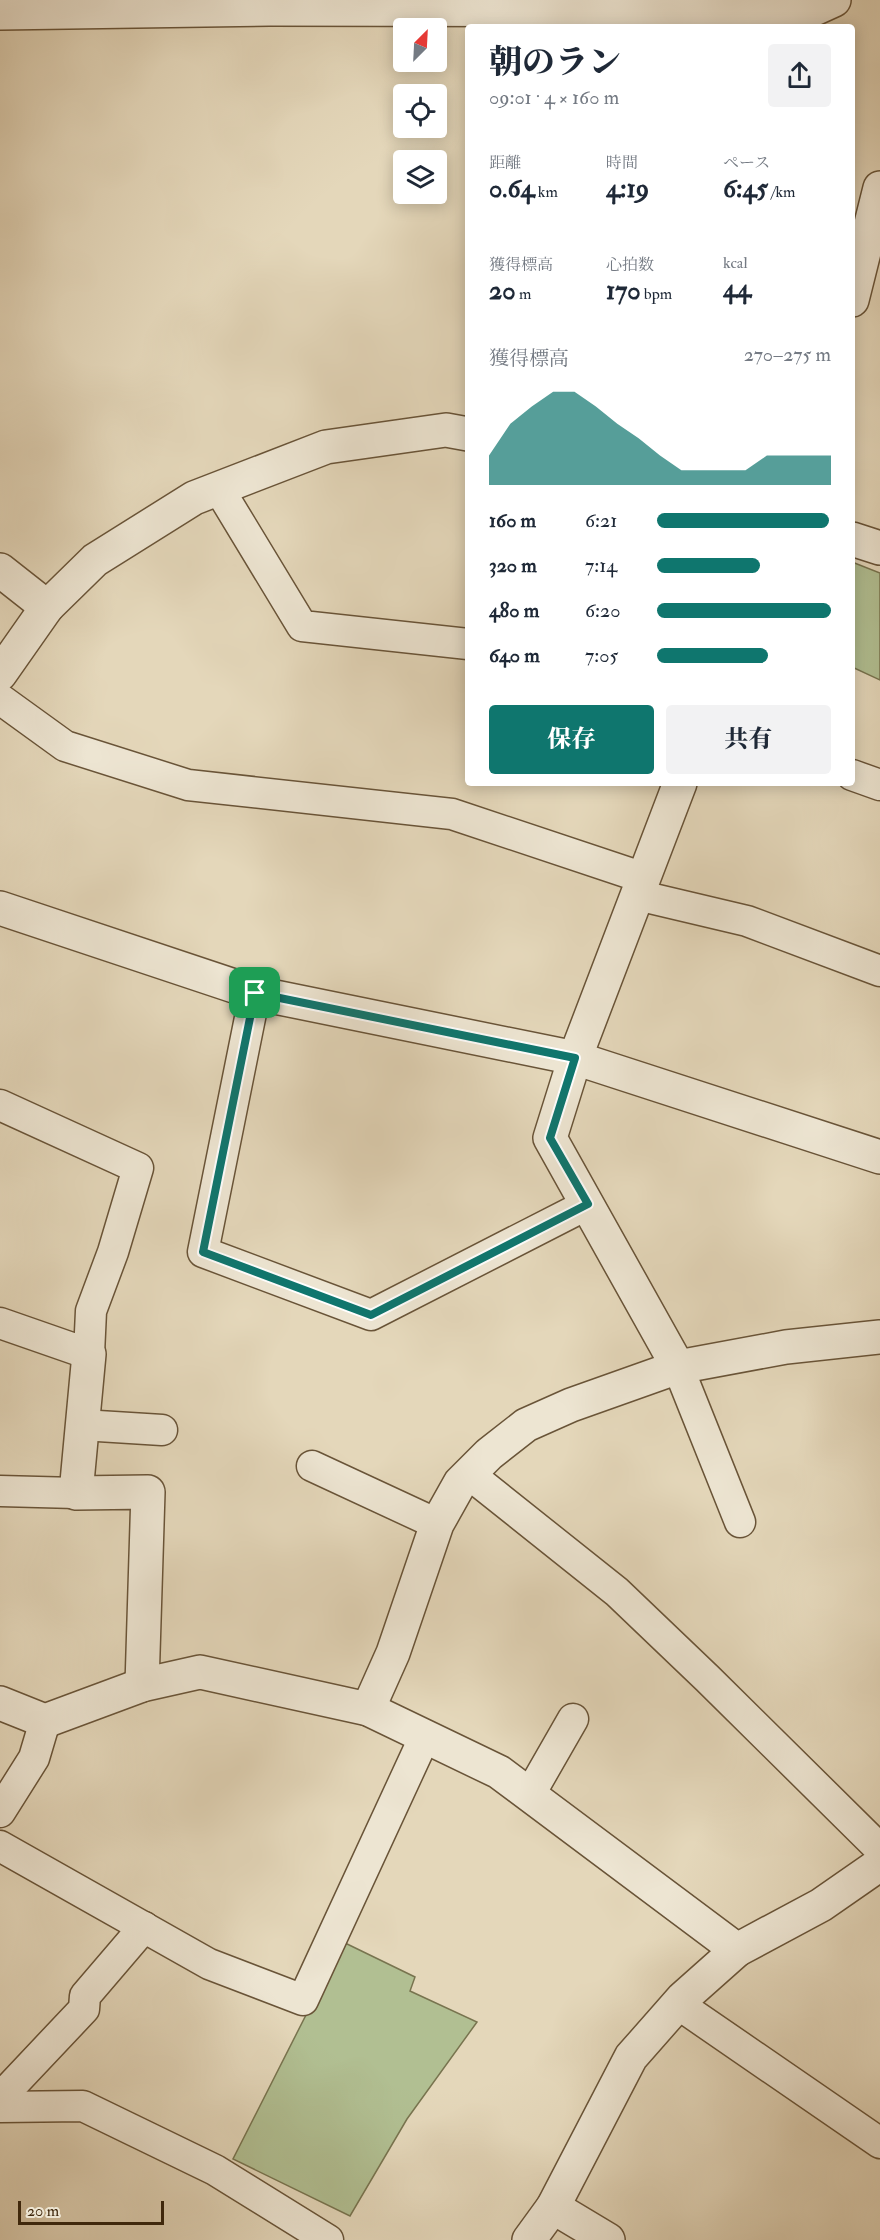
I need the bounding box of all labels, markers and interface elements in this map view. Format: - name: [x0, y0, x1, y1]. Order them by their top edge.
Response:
- north arrow: [393, 18, 447, 72]
- map controls: [393, 18, 447, 204]
- text: 朝のラン: [489, 42, 621, 83]
- button: share: [768, 44, 831, 107]
- button: locate: [393, 84, 447, 138]
- text: 09:01 · 4 × 160 m: [489, 85, 619, 110]
- button: layers: [393, 150, 447, 204]
- text: 距離: [489, 153, 521, 173]
- text: 時間: [606, 153, 638, 173]
- text: ペース: [723, 153, 770, 173]
- text: 0.64: [489, 173, 535, 205]
- text: 4:19: [606, 173, 649, 205]
- text: 6:45: [723, 173, 768, 205]
- text: km: [535, 182, 558, 202]
- text: /km: [768, 182, 796, 202]
- text: kcal: [723, 253, 748, 273]
- text: 獲得標高: [489, 255, 553, 275]
- text: 心拍数: [606, 255, 654, 275]
- text: 44: [723, 273, 751, 305]
- text: 20: [489, 275, 516, 307]
- text: 170: [606, 275, 640, 307]
- text: m: [516, 284, 531, 304]
- text: bpm: [640, 284, 672, 304]
- text: 270–275 m: [744, 342, 831, 367]
- text: 獲得標高: [489, 346, 569, 371]
- text: 160 m: [489, 508, 536, 533]
- text: 6:21: [585, 508, 617, 533]
- text: 320 m: [489, 553, 537, 578]
- text: 7:14: [585, 553, 617, 578]
- text: 480 m: [489, 598, 539, 623]
- text: 6:20: [585, 598, 620, 623]
- text: 640 m: [489, 643, 540, 668]
- text: 7:05: [585, 643, 618, 668]
- button: 保存: [489, 705, 654, 774]
- button: 共有: [666, 705, 831, 774]
- pin: [229, 967, 280, 1018]
- icon: arrive: [238, 976, 271, 1009]
- scale bar: [18, 2198, 164, 2226]
- text: 20 m: [27, 2201, 59, 2221]

